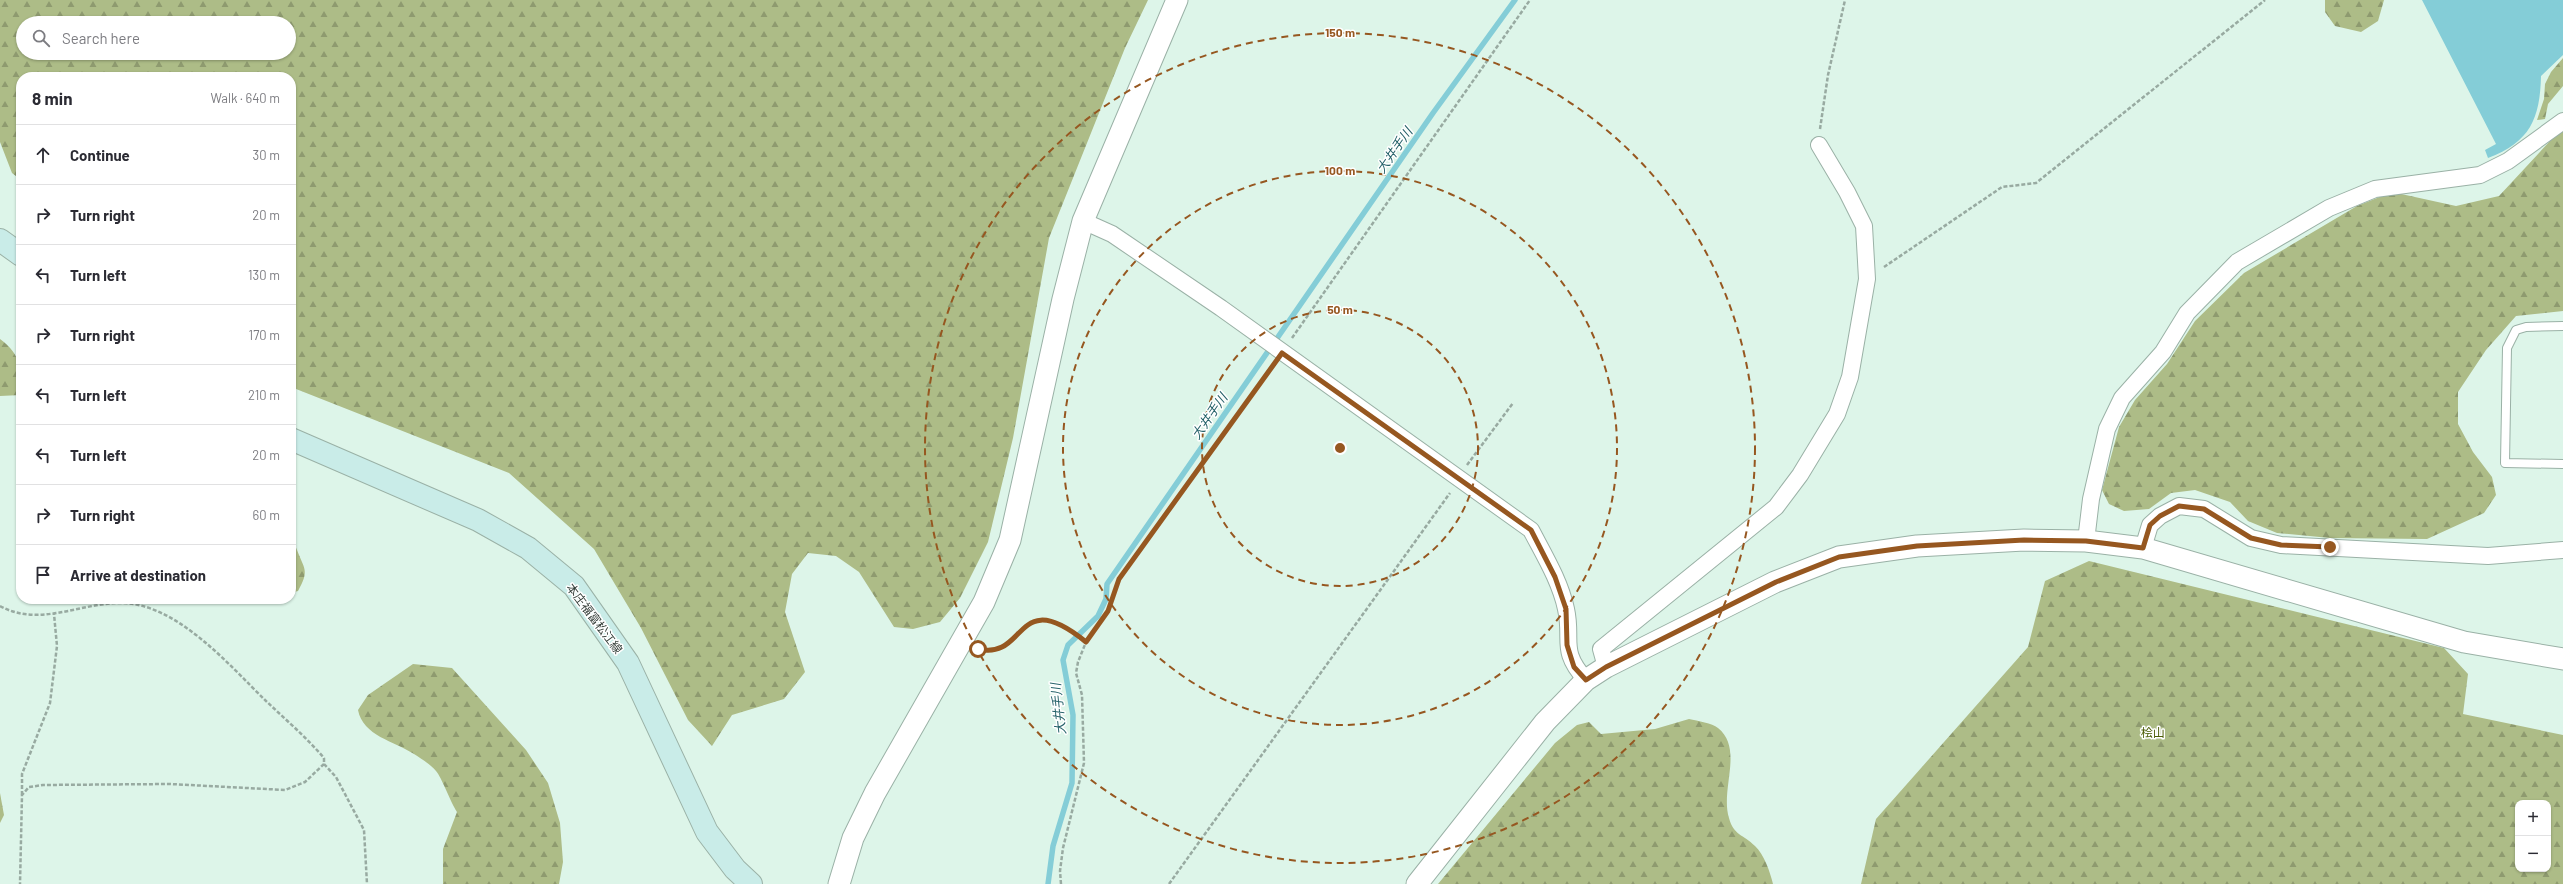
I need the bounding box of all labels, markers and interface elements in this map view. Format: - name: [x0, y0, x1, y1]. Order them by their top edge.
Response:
- search box: [16, 16, 296, 60]
- text: 150 m: [1325, 25, 1355, 39]
- icon: search: [30, 27, 52, 49]
- text: Search here: [62, 29, 140, 47]
- text: 8 min: [32, 88, 72, 108]
- text: Walk · 640 m: [211, 90, 280, 106]
- water label: 大井手川: [1373, 122, 1417, 176]
- icon: ahead: [32, 144, 54, 166]
- text: Continue: [70, 146, 130, 164]
- text: 30 m: [253, 147, 280, 163]
- text: 100 m: [1325, 163, 1355, 177]
- icon: right: [32, 204, 54, 226]
- text: Turn right: [70, 206, 135, 224]
- text: 20 m: [252, 207, 280, 223]
- icon: left: [32, 264, 54, 286]
- text: Turn left: [70, 266, 126, 284]
- text: 130 m: [248, 267, 280, 283]
- text: 50 m: [1327, 302, 1353, 316]
- icon: right: [32, 324, 54, 346]
- text: Turn right: [70, 326, 135, 344]
- text: 170 m: [249, 327, 280, 343]
- icon: left: [32, 384, 54, 406]
- text: Turn left: [70, 386, 126, 404]
- text: 210 m: [248, 387, 280, 403]
- water label: 大井手川: [1188, 388, 1232, 442]
- centre of rings: [1333, 441, 1347, 455]
- icon: left: [32, 444, 54, 466]
- text: Turn left: [70, 446, 126, 464]
- text: 20 m: [252, 447, 280, 463]
- icon: right: [32, 504, 54, 526]
- text: Turn right: [70, 506, 135, 524]
- text: 60 m: [253, 507, 280, 523]
- route end: [2321, 538, 2339, 556]
- icon: arrive: [32, 564, 54, 586]
- text: Arrive at destination: [70, 566, 206, 584]
- street label: 本庄福富松江線: [564, 580, 626, 656]
- route start: [969, 640, 987, 658]
- water label: 大井手川: [1047, 680, 1069, 736]
- park label: 桧山: [2141, 725, 2165, 739]
- map controls: [2515, 800, 2551, 872]
- button: +: [2515, 800, 2551, 836]
- button: −: [2515, 836, 2551, 872]

